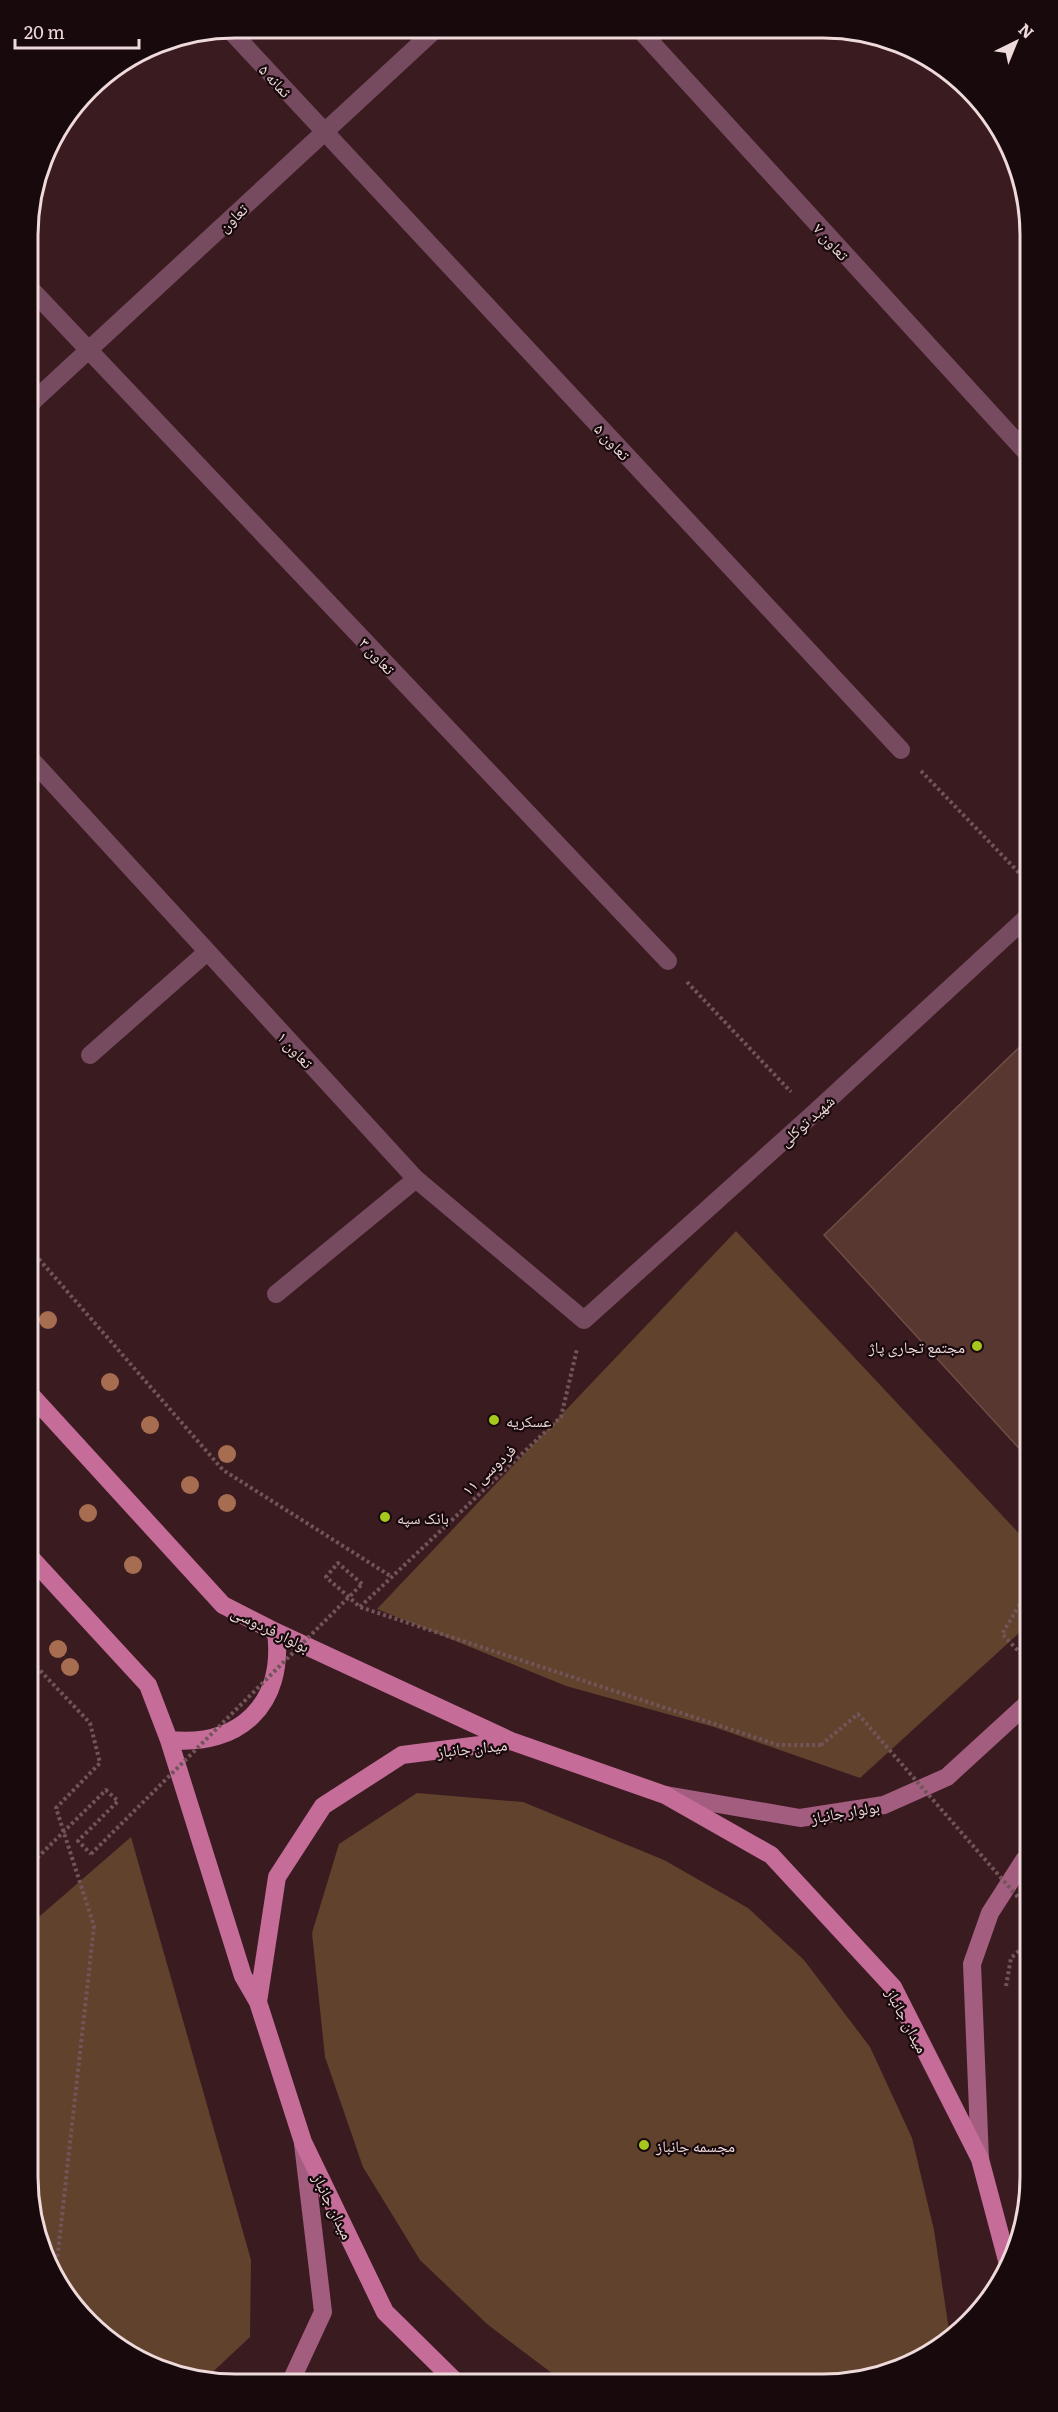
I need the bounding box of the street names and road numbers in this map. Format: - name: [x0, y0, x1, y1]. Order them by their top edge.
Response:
- street label: ثمانه ۵: [254, 58, 298, 103]
- street label: تعاون: [212, 197, 252, 237]
- street label: تعاون ۷: [809, 217, 856, 265]
- street label: تعاون ۵: [589, 417, 637, 465]
- street label: تعاون ۳: [354, 631, 402, 679]
- street label: تعاون ۱: [272, 1025, 320, 1073]
- street label: شهید توکلی: [773, 1088, 839, 1152]
- street label: فردوسی ۱۱: [456, 1438, 520, 1500]
- street label: بولوار فردوسی: [228, 1599, 314, 1657]
- street label: میدان جانباز: [435, 1731, 508, 1763]
- street label: بولوار جانباز: [808, 1793, 881, 1829]
- street label: میدان جانباز: [880, 1982, 935, 2057]
- street label: میدان جانباز: [307, 2168, 360, 2243]

